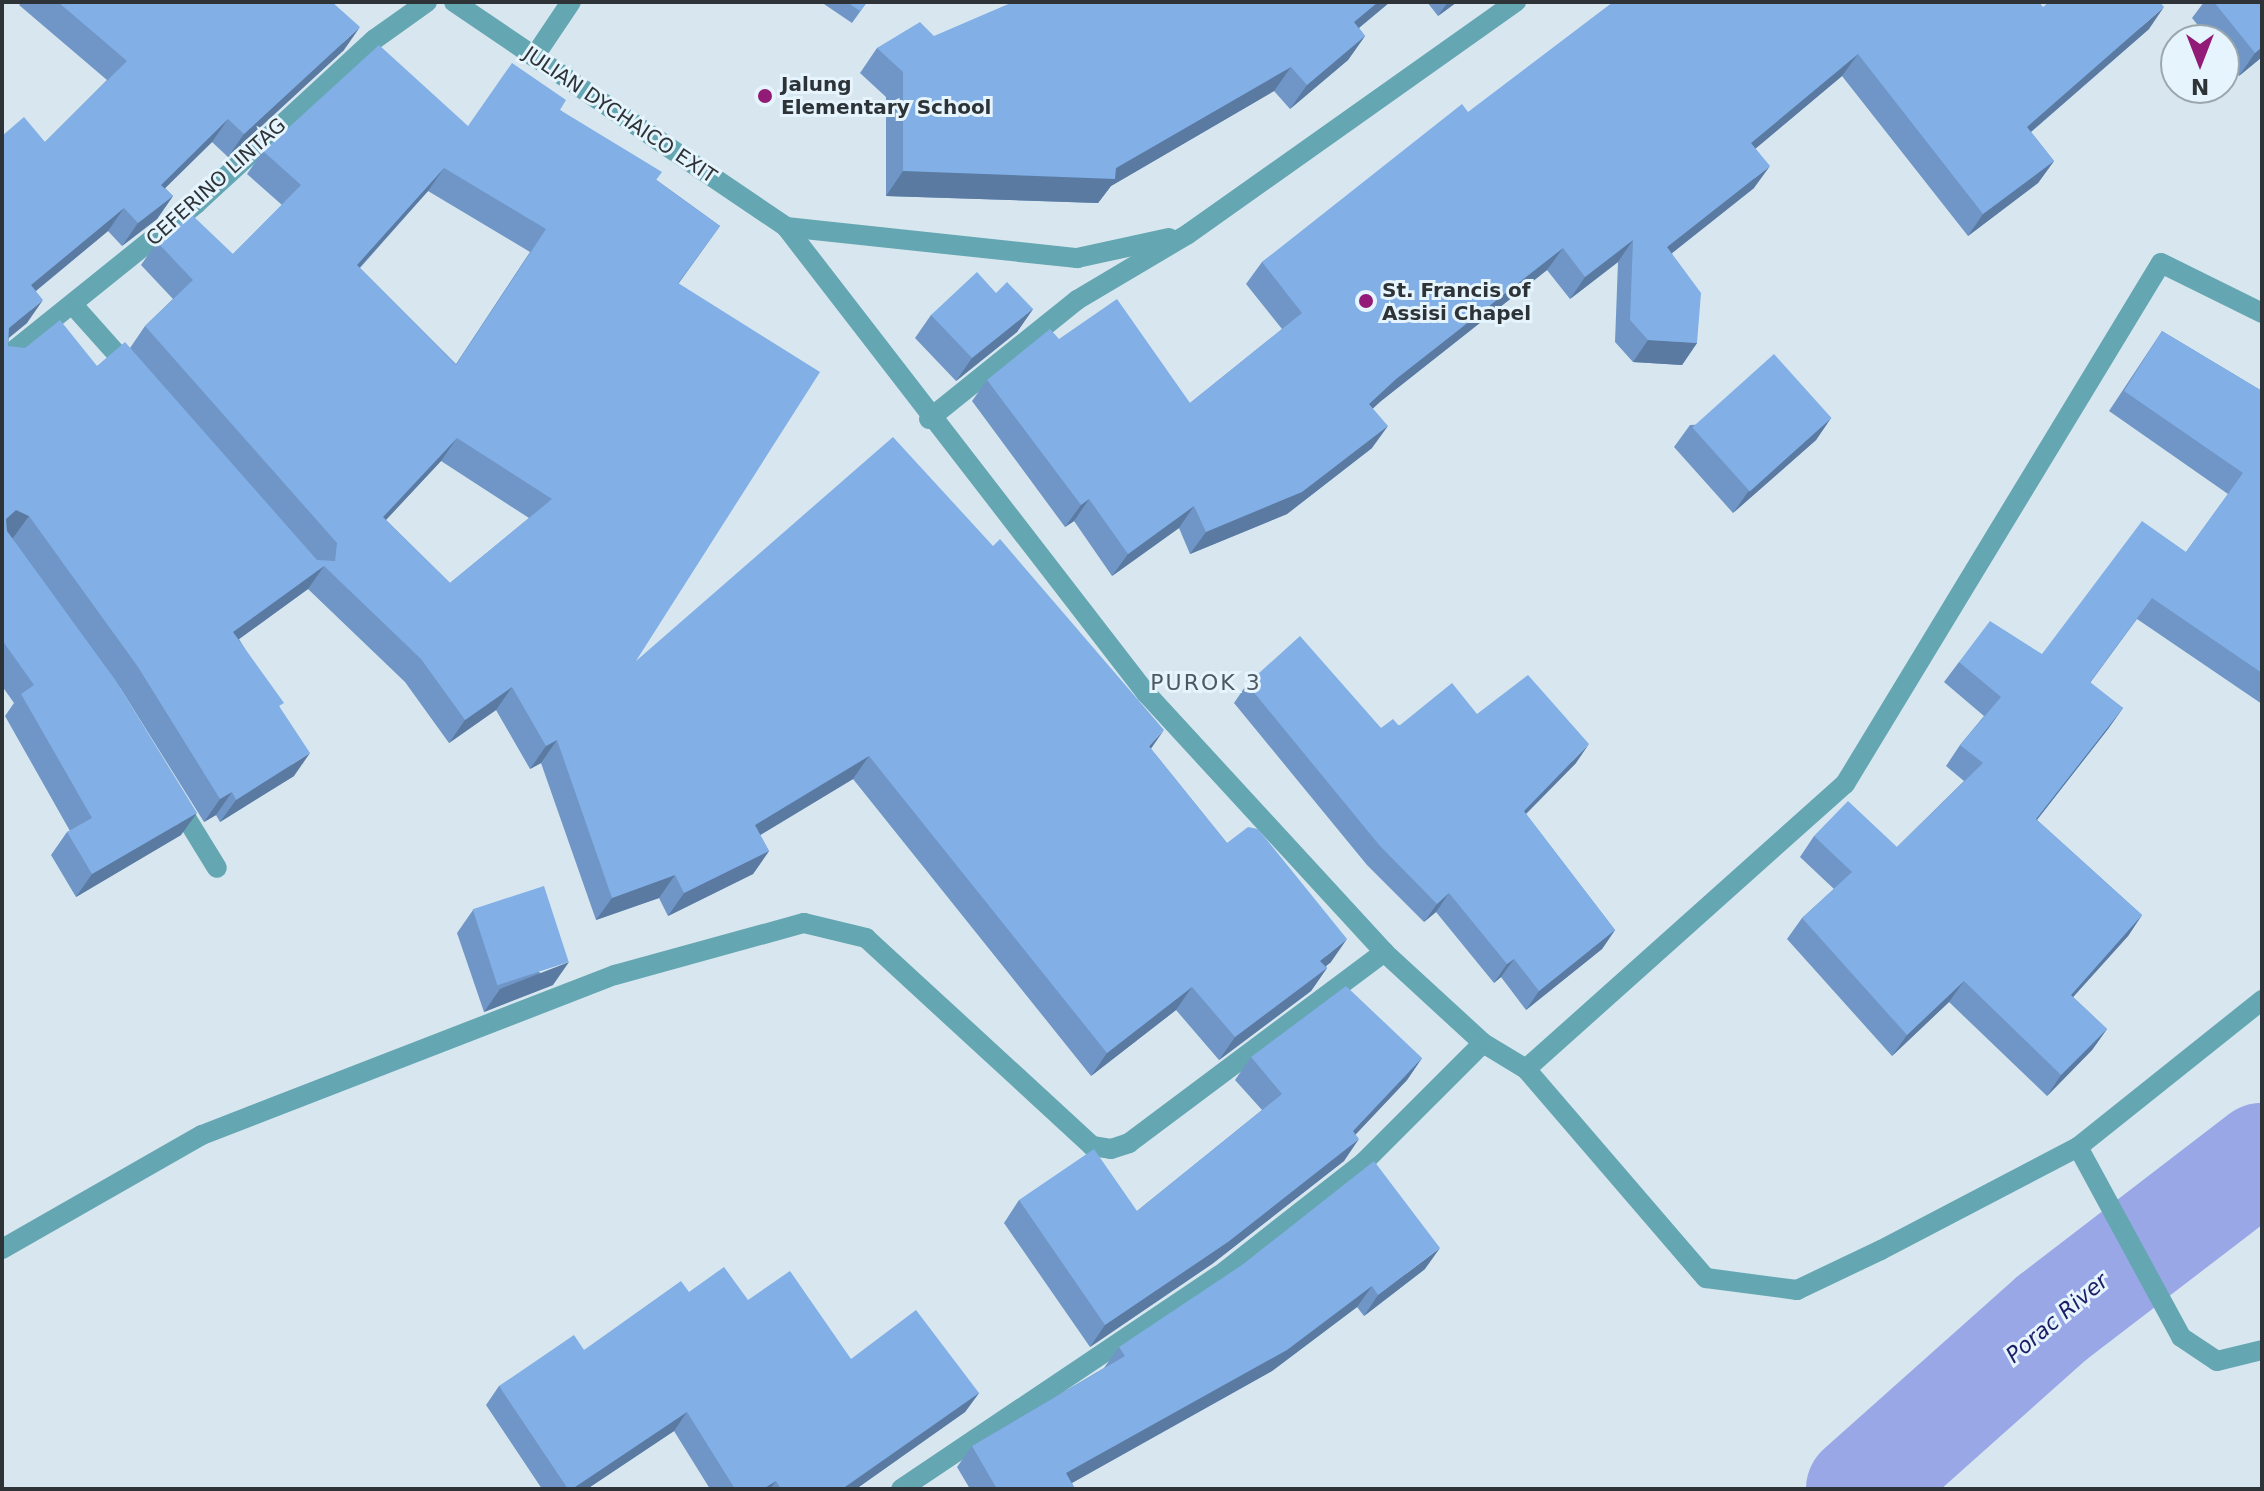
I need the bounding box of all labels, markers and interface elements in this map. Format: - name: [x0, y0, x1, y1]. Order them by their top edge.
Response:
- north arrow: [2160, 24, 2240, 104]
- street label: JULIAN DYCHAICO EXIT: [519, 42, 721, 188]
- place label: Jalung Elementary School: [781, 72, 991, 119]
- text: N: [2191, 74, 2209, 99]
- marker: Jalung Elementary School: [756, 87, 774, 105]
- street label: CEFERINO LINTAG: [141, 113, 291, 251]
- place label: St. Francis of Assisi Chapel: [1382, 278, 1531, 325]
- marker: St. Francis of Assisi Chapel: [1357, 292, 1375, 310]
- district label: PUROK 3: [1150, 670, 1262, 696]
- water label: Porac River: [2001, 1268, 2113, 1368]

